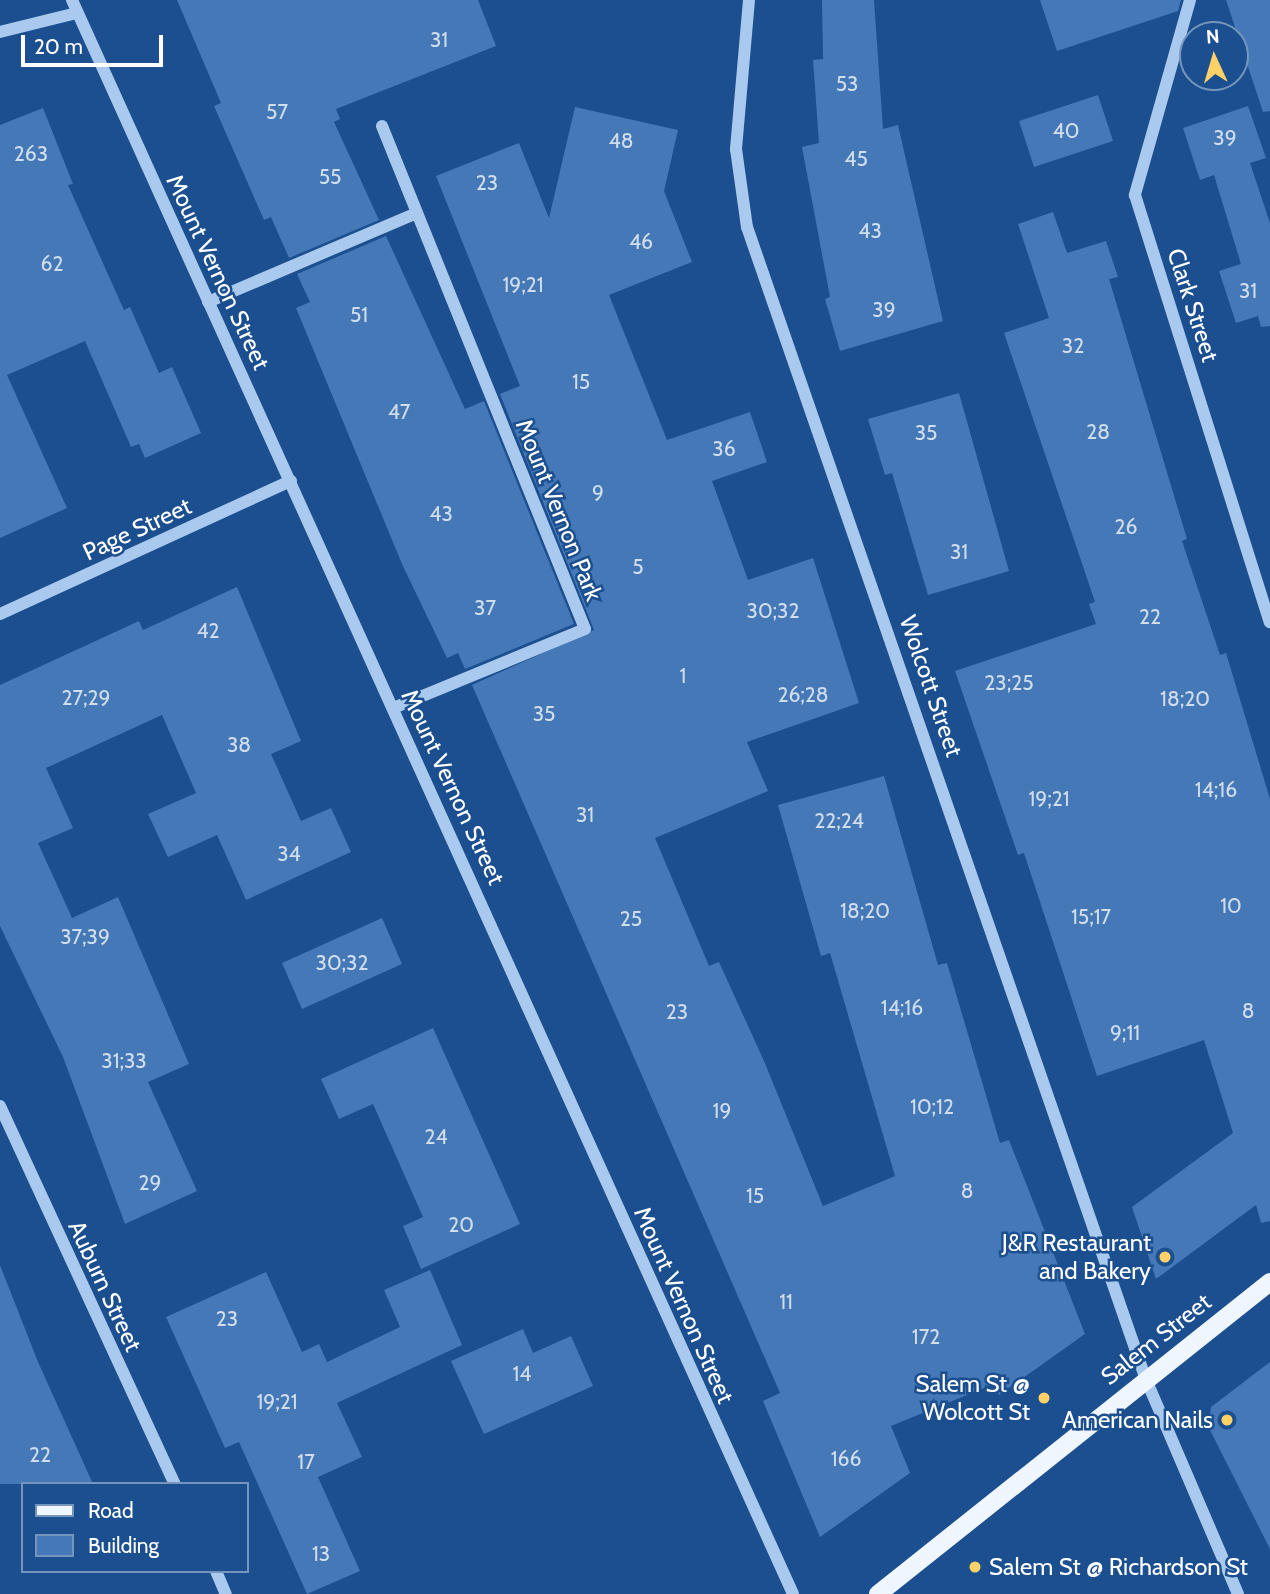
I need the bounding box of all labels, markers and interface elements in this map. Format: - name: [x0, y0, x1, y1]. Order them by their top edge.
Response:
- scale bar: [24, 21, 166, 65]
- north arrow: [1179, 21, 1249, 91]
- text: N: [1205, 25, 1220, 48]
- house number: 31: [430, 27, 448, 53]
- text: 20 m: [34, 34, 83, 59]
- house number: 53: [836, 71, 858, 97]
- house number: 57: [266, 99, 288, 125]
- house number: 40: [1053, 118, 1079, 144]
- house number: 39: [1213, 125, 1237, 151]
- house number: 48: [609, 128, 633, 154]
- house number: 263: [14, 141, 48, 167]
- house number: 45: [844, 146, 868, 172]
- house number: 55: [319, 164, 341, 190]
- street label: Mount Vernon Street: [160, 170, 276, 374]
- house number: 23: [476, 170, 498, 196]
- house number: 43: [858, 218, 882, 244]
- house number: 46: [629, 229, 653, 255]
- street label: Clark Street: [1161, 245, 1225, 365]
- house number: 62: [41, 251, 63, 277]
- house number: 19;21: [502, 272, 544, 298]
- house number: 31: [1239, 278, 1257, 304]
- house number: 39: [872, 297, 896, 323]
- house number: 51: [350, 302, 368, 328]
- house number: 32: [1062, 333, 1084, 359]
- house number: 15: [572, 369, 590, 395]
- house number: 47: [388, 399, 410, 425]
- street label: Mount Vernon Park: [509, 415, 609, 605]
- house number: 28: [1086, 419, 1110, 445]
- house number: 35: [915, 420, 937, 446]
- house number: 36: [712, 436, 736, 462]
- house number: 9: [592, 480, 604, 506]
- street label: Page Street: [78, 491, 196, 567]
- house number: 43: [429, 501, 453, 527]
- house number: 26: [1115, 514, 1137, 540]
- house number: 31: [950, 539, 968, 565]
- house number: 5: [632, 554, 644, 580]
- house number: 37: [474, 595, 496, 621]
- house number: 30;32: [747, 598, 799, 624]
- house number: 22: [1139, 604, 1161, 630]
- street label: Wolcott Street: [893, 612, 969, 760]
- house number: 42: [196, 618, 220, 644]
- house number: 1: [680, 663, 686, 689]
- house number: 23;25: [984, 670, 1034, 696]
- house number: 26;28: [777, 682, 829, 708]
- house number: 27;29: [61, 685, 111, 711]
- street label: Mount Vernon Street: [395, 685, 511, 889]
- house number: 18;20: [1160, 686, 1210, 712]
- house number: 35: [533, 701, 555, 727]
- house number: 38: [227, 732, 251, 758]
- house number: 14;16: [1195, 777, 1237, 803]
- house number: 19;21: [1028, 786, 1070, 812]
- house number: 31: [576, 802, 594, 828]
- house number: 22;24: [814, 808, 864, 834]
- house number: 34: [277, 841, 301, 867]
- house number: 10: [1220, 893, 1242, 919]
- house number: 18;20: [840, 898, 890, 924]
- house number: 15;17: [1071, 904, 1111, 930]
- house number: 25: [620, 906, 642, 932]
- house number: 37;39: [60, 924, 110, 950]
- house number: 30;32: [316, 950, 368, 976]
- house number: 14;16: [881, 995, 923, 1021]
- house number: 8: [1242, 998, 1254, 1024]
- house number: 23: [666, 999, 688, 1025]
- house number: 9;11: [1110, 1020, 1140, 1046]
- house number: 31;33: [101, 1048, 147, 1074]
- house number: 10;12: [910, 1094, 954, 1120]
- house number: 19: [713, 1098, 731, 1124]
- house number: 24: [424, 1124, 448, 1150]
- house number: 29: [139, 1170, 161, 1196]
- house number: 8: [961, 1178, 973, 1204]
- house number: 15: [746, 1183, 764, 1209]
- street label: Mount Vernon Street: [628, 1202, 740, 1408]
- house number: 20: [448, 1212, 474, 1238]
- street label: Auburn Street: [62, 1216, 148, 1356]
- place label: J&R Restaurant and Bakery: [1002, 1229, 1151, 1285]
- marker: J&R Restaurant and Bakery: [1157, 1249, 1173, 1265]
- street label: Salem Street: [1095, 1287, 1217, 1391]
- house number: 11: [779, 1289, 793, 1315]
- house number: 23: [216, 1306, 238, 1332]
- house number: 172: [912, 1324, 940, 1350]
- house number: 14: [513, 1361, 531, 1387]
- place label: Salem St @ Wolcott St: [916, 1370, 1030, 1426]
- house number: 19;21: [256, 1389, 298, 1415]
- marker: Salem St @ Wolcott St: [1036, 1390, 1052, 1406]
- place label: American Nails: [1062, 1406, 1213, 1434]
- marker: American Nails: [1219, 1412, 1235, 1428]
- house number: 22: [29, 1442, 51, 1468]
- house number: 166: [831, 1446, 861, 1472]
- house number: 17: [297, 1449, 315, 1475]
- legend: [21, 1482, 248, 1573]
- text: Road: [88, 1498, 134, 1523]
- text: Building: [88, 1533, 159, 1558]
- house number: 13: [312, 1541, 330, 1567]
- place label: Salem St @ Richardson St: [989, 1553, 1248, 1581]
- marker: Salem St @ Richardson St: [967, 1559, 983, 1575]

